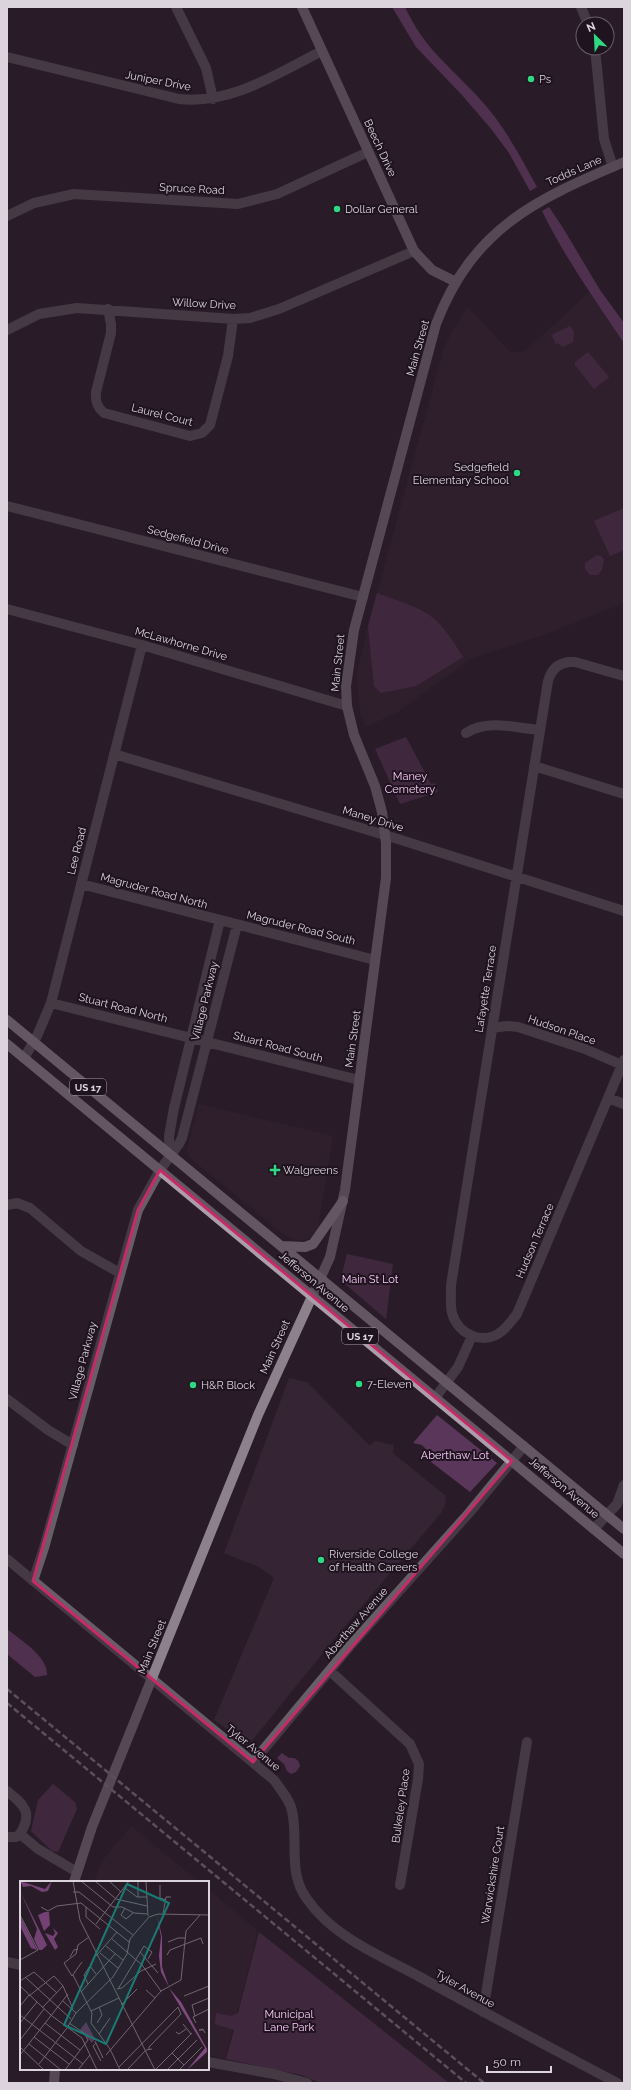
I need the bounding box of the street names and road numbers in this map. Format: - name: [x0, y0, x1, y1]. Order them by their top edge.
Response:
- street label: Juniper Drive: [124, 68, 192, 94]
- street label: Beech Drive: [361, 117, 399, 179]
- street label: Todds Lane: [544, 153, 604, 189]
- street label: Spruce Road: [159, 181, 225, 197]
- street label: Willow Drive: [172, 296, 237, 312]
- street label: Main Street: [404, 318, 432, 378]
- street label: Laurel Court: [130, 401, 194, 429]
- street label: Sedgefield Drive: [146, 523, 231, 557]
- street label: McLawhorne Drive: [133, 625, 229, 664]
- street label: Main Street: [329, 633, 348, 692]
- street label: Maney Drive: [341, 804, 406, 835]
- street label: Lee Road: [65, 826, 89, 876]
- street label: Magruder Road North: [99, 870, 209, 912]
- street label: Magruder Road South: [245, 908, 357, 948]
- street label: Lafayette Terrace: [473, 944, 499, 1034]
- street label: Village Parkway: [189, 960, 221, 1042]
- street label: Stuart Road North: [77, 991, 169, 1025]
- street label: Main Street: [343, 1009, 363, 1068]
- street label: Hudson Place: [526, 1012, 598, 1048]
- street label: Stuart Road South: [232, 1029, 324, 1065]
- road number: US 17: [70, 1079, 106, 1095]
- street label: Hudson Terrace: [513, 1201, 557, 1281]
- street label: Jefferson Avenue: [276, 1249, 352, 1315]
- street label: Main Street: [257, 1318, 293, 1376]
- street label: Village Parkway: [66, 1320, 100, 1402]
- road number: US 17: [342, 1328, 378, 1344]
- street label: Jefferson Avenue: [526, 1455, 602, 1521]
- street label: Aberthaw Avenue: [322, 1584, 391, 1661]
- street label: Main Street: [135, 1618, 169, 1676]
- street label: Tyler Avenue: [223, 1722, 283, 1774]
- street label: Bulkeley Place: [389, 1767, 413, 1844]
- street label: Warwickshire Court: [479, 1825, 507, 1925]
- street label: Tyler Avenue: [433, 1967, 497, 2011]

